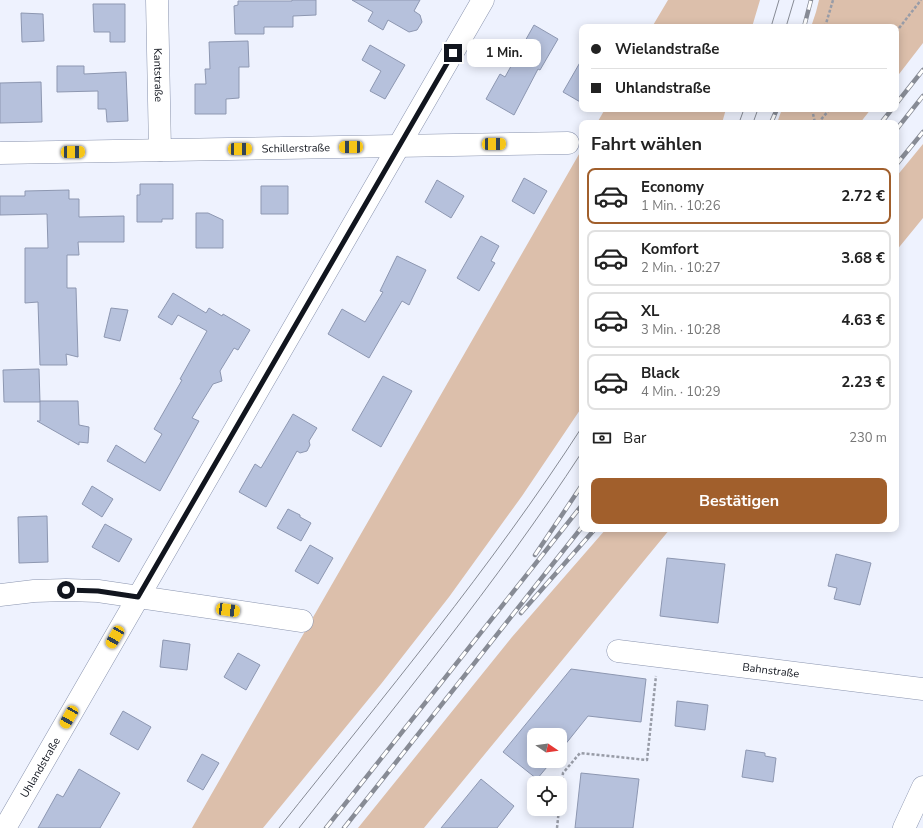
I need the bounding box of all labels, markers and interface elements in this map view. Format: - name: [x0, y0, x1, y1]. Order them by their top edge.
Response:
- callout: 1 Min.: [467, 39, 541, 67]
- text: Wielandstraße: [615, 39, 719, 59]
- route end: [444, 44, 462, 62]
- text: 1 Min.: [486, 44, 522, 62]
- street label: Kantstraße: [150, 48, 167, 102]
- text: Uhlandstraße: [615, 78, 711, 98]
- text: Fahrt wählen: [591, 132, 702, 156]
- car: [482, 138, 506, 150]
- street label: Schillerstraße: [262, 140, 330, 156]
- car: [339, 141, 363, 153]
- car: [228, 143, 252, 155]
- car: [61, 146, 85, 158]
- text: Economy: [641, 177, 704, 197]
- icon: car: [593, 178, 629, 214]
- text: 2.72 €: [841, 186, 885, 206]
- text: 1 Min. · 10:26: [641, 197, 720, 215]
- text: Komfort: [641, 239, 699, 259]
- icon: car: [593, 240, 629, 276]
- text: 3.68 €: [841, 248, 885, 268]
- text: 2 Min. · 10:27: [641, 259, 720, 277]
- text: XL: [641, 301, 660, 321]
- icon: car: [593, 302, 629, 338]
- text: 4.63 €: [841, 310, 885, 330]
- text: 3 Min. · 10:28: [641, 321, 720, 339]
- text: Black: [641, 363, 679, 383]
- icon: car: [593, 364, 629, 400]
- text: 2.23 €: [841, 372, 885, 392]
- text: 4 Min. · 10:29: [641, 383, 720, 401]
- icon: cash: [591, 427, 613, 449]
- text: Bar: [623, 428, 646, 448]
- text: 230 m: [849, 429, 887, 447]
- button: Bestätigen: [591, 478, 887, 524]
- route start: [57, 581, 75, 599]
- car: [215, 602, 241, 618]
- car: [104, 624, 126, 650]
- street label: Bahnstraße: [741, 659, 800, 681]
- car: [58, 704, 80, 730]
- north arrow: [527, 728, 567, 768]
- map controls: [527, 728, 567, 816]
- street label: Uhlandstraße: [17, 734, 63, 800]
- button: locate: [527, 776, 567, 816]

